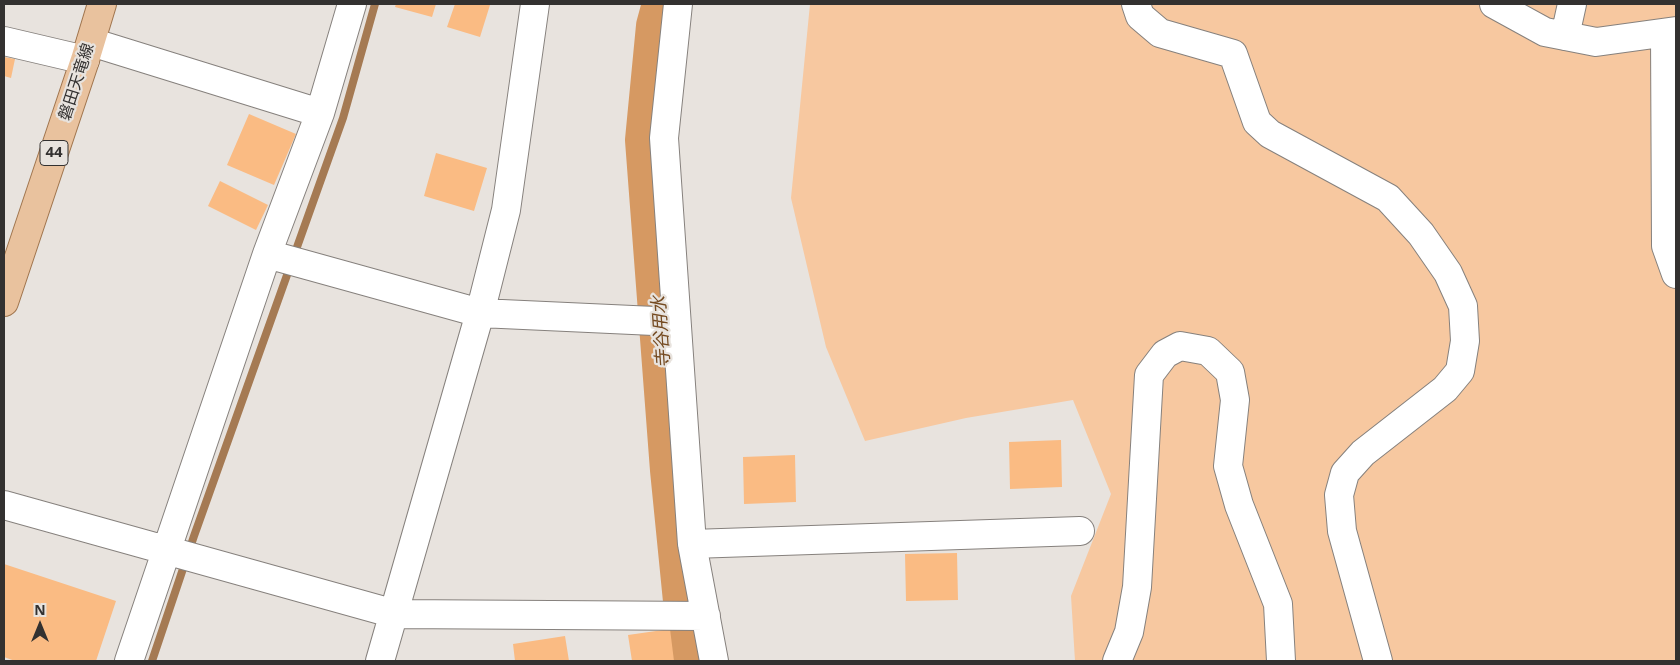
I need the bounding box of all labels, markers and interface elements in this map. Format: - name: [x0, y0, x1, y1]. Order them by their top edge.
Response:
- street label: 磐田天竜線: [56, 41, 98, 123]
- road number: 44: [40, 140, 68, 166]
- water label: 寺谷用水: [649, 295, 675, 369]
- north arrow: [15, 600, 65, 650]
- text: N: [34, 600, 46, 619]

